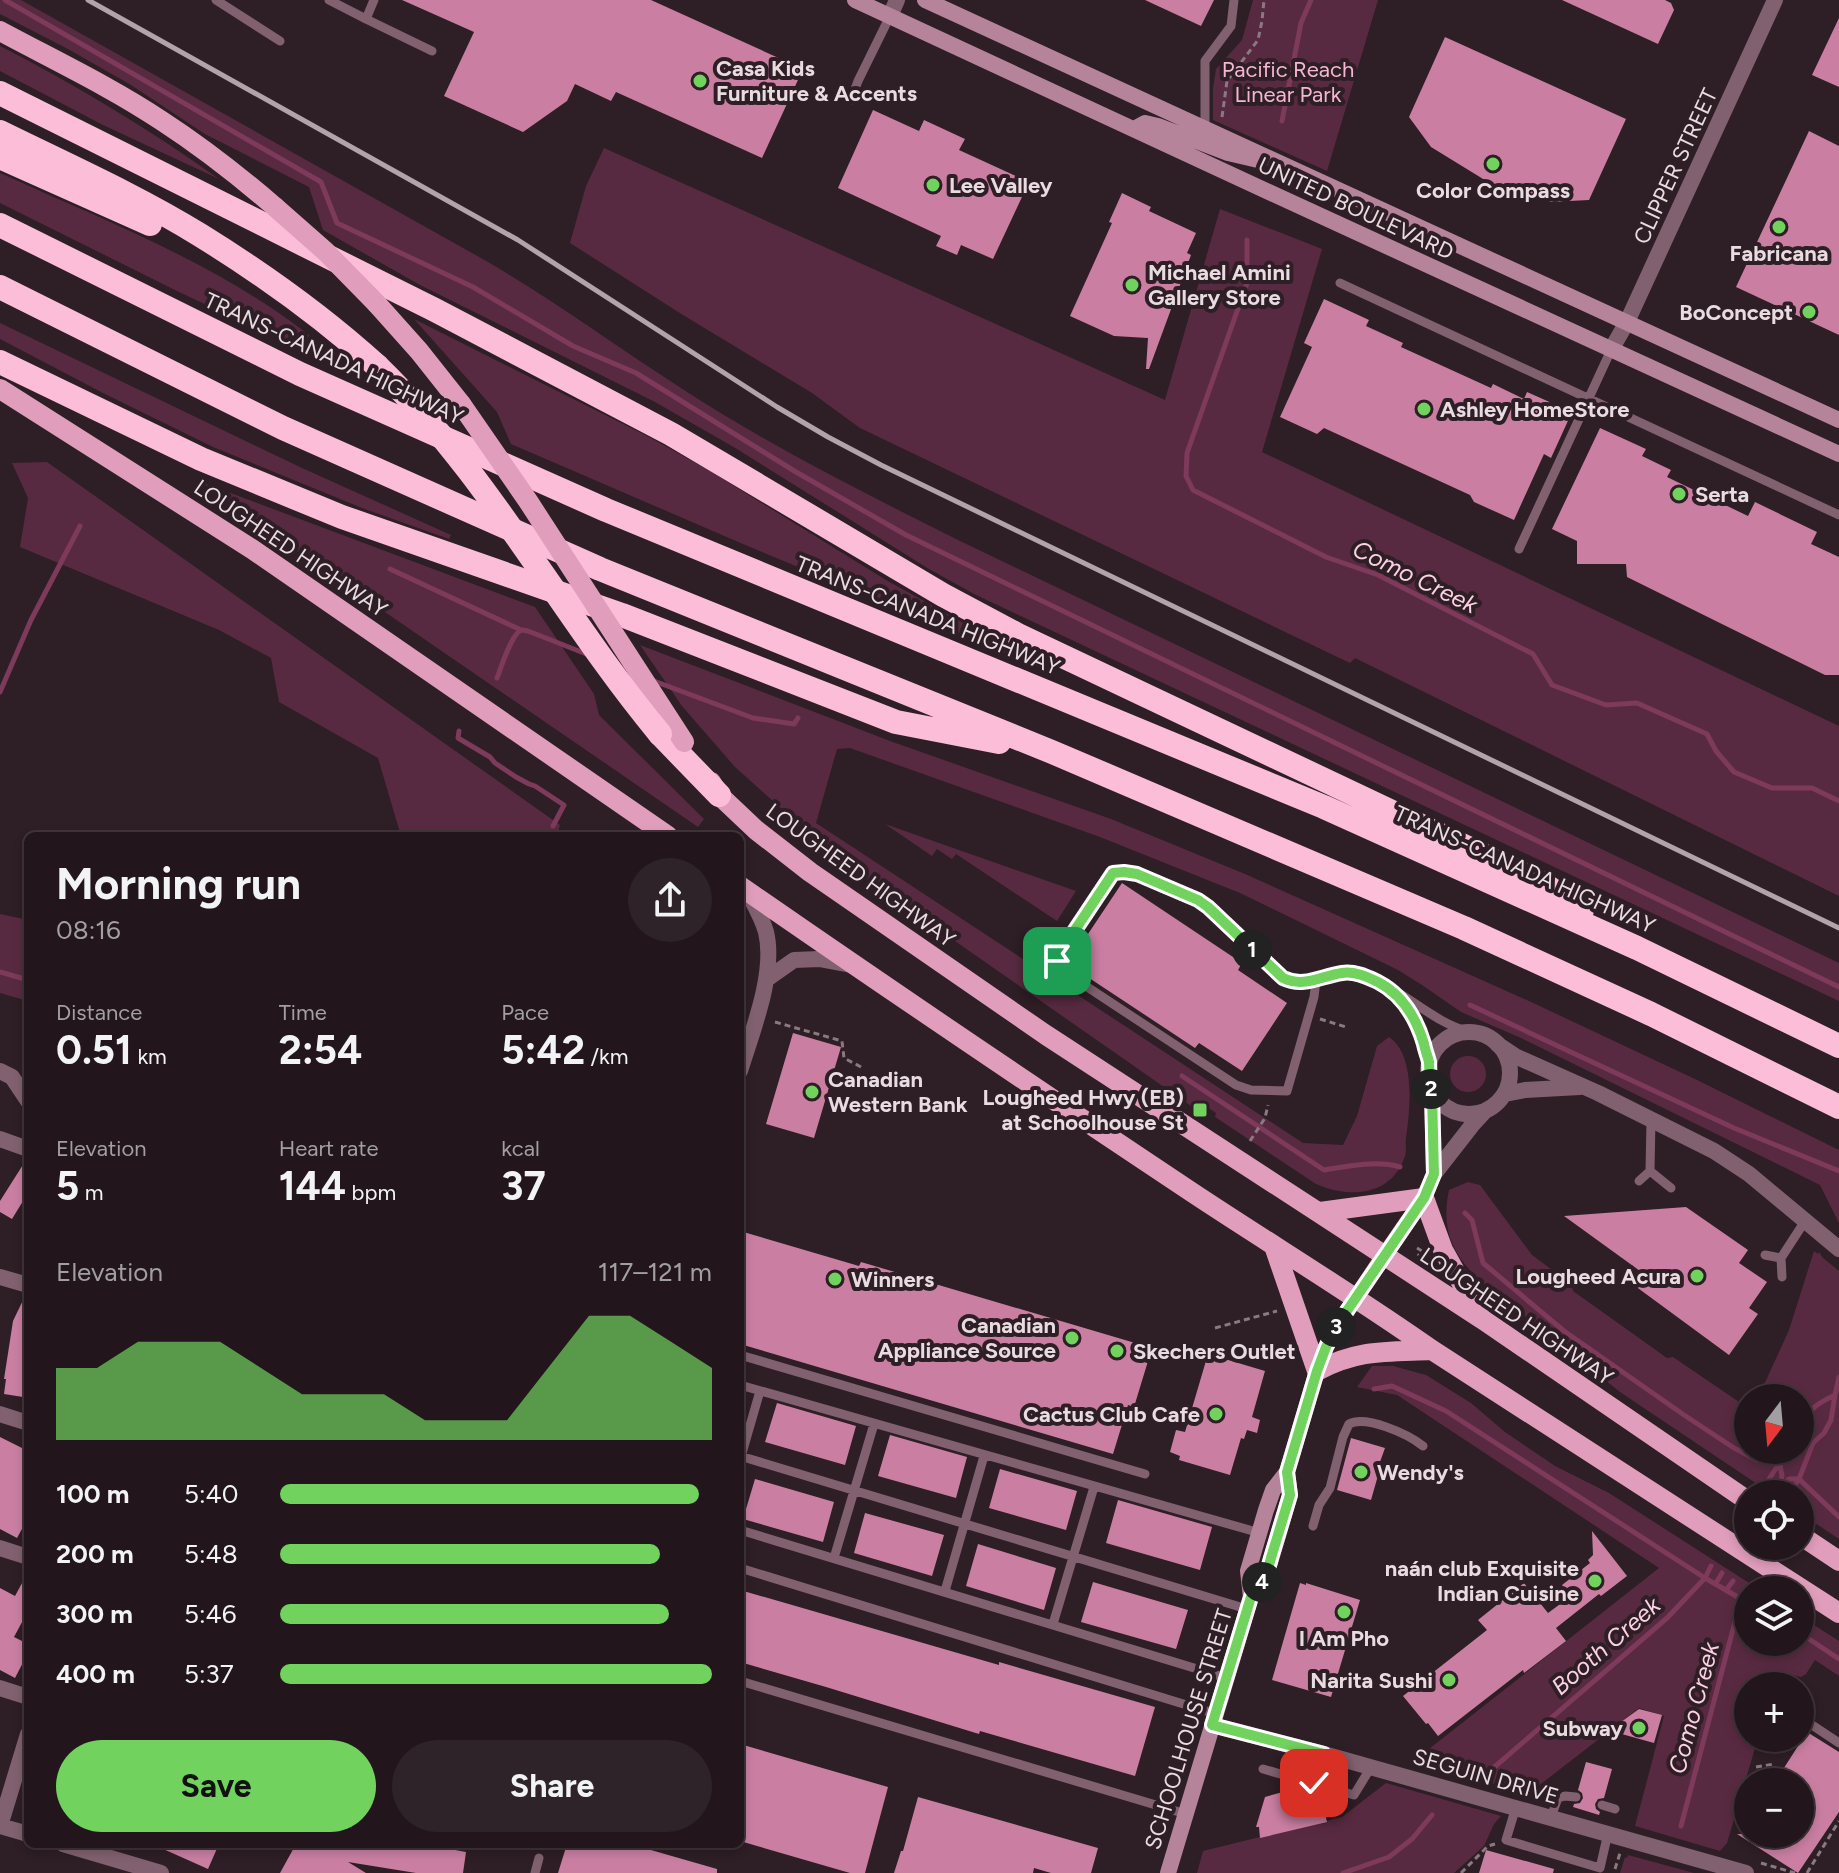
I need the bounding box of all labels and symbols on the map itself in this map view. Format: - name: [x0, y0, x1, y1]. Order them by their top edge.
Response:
- place label: Casa Kids Furniture & Accents: [716, 55, 917, 107]
- park label: Pacific Reach Linear Park: [1222, 56, 1354, 108]
- marker: Casa Kids Furniture & Accents: [691, 72, 709, 90]
- street label: CLIPPER STREET: [1628, 84, 1723, 248]
- street label: UNITED BOULEVARD: [1254, 151, 1458, 266]
- marker: Color Compass: [1484, 155, 1502, 173]
- place label: Lee Valley: [949, 172, 1053, 199]
- marker: Lee Valley: [924, 176, 942, 194]
- place label: Color Compass: [1416, 177, 1570, 204]
- marker: Fabricana: [1770, 218, 1788, 236]
- place label: Fabricana: [1730, 240, 1828, 267]
- place label: Michael Amini Gallery Store: [1148, 259, 1291, 311]
- marker: Michael Amini Gallery Store: [1123, 276, 1141, 294]
- street label: TRANS-CANADA HIGHWAY: [200, 286, 468, 431]
- place label: BoConcept: [1679, 299, 1793, 326]
- marker: BoConcept: [1800, 303, 1818, 321]
- place label: Ashley HomeStore: [1440, 396, 1630, 423]
- marker: Ashley HomeStore: [1415, 400, 1433, 418]
- street label: LOUGHEED HIGHWAY: [189, 474, 393, 624]
- place label: Serta: [1695, 481, 1749, 508]
- marker: Serta: [1670, 485, 1688, 503]
- water label: Como Creek: [1348, 534, 1483, 620]
- street label: TRANS-CANADA HIGHWAY: [792, 550, 1065, 681]
- street label: LOUGHEED HIGHWAY: [761, 798, 961, 954]
- street label: TRANS-CANADA HIGHWAY: [1390, 800, 1660, 940]
- pin: [1023, 927, 1091, 995]
- pin: 1: [1232, 930, 1272, 970]
- place label: Canadian Western Bank: [828, 1066, 968, 1118]
- pin: 2: [1411, 1069, 1451, 1109]
- marker: Canadian Western Bank: [803, 1083, 821, 1101]
- place label: Lougheed Hwy (EB) at Schoolhouse St: [982, 1084, 1184, 1136]
- marker: Lougheed Hwy (EB) at Schoolhouse St: [1191, 1101, 1209, 1119]
- street label: LOUGHEED HIGHWAY: [1415, 1242, 1619, 1392]
- place label: Lougheed Acura: [1515, 1263, 1681, 1290]
- place label: Winners: [851, 1266, 934, 1293]
- marker: Lougheed Acura: [1688, 1267, 1706, 1285]
- marker: Winners: [826, 1270, 844, 1288]
- pin: 3: [1316, 1307, 1356, 1347]
- place label: Canadian Appliance Source: [878, 1312, 1056, 1364]
- marker: Canadian Appliance Source: [1063, 1329, 1081, 1347]
- place label: Skechers Outlet: [1133, 1338, 1296, 1365]
- marker: Skechers Outlet: [1108, 1342, 1126, 1360]
- north arrow: [1734, 1384, 1814, 1464]
- place label: Cactus Club Cafe: [1023, 1401, 1200, 1428]
- marker: Cactus Club Cafe: [1207, 1405, 1225, 1423]
- place label: Wendy's: [1377, 1459, 1464, 1486]
- marker: Wendy's: [1352, 1463, 1370, 1481]
- place label: naán club Exquisite Indian Cuisine: [1385, 1555, 1579, 1607]
- pin: 4: [1242, 1562, 1282, 1602]
- marker: naán club Exquisite Indian Cuisine: [1586, 1572, 1604, 1590]
- water label: Booth Creek: [1545, 1590, 1667, 1701]
- marker: I Am Pho: [1335, 1603, 1353, 1621]
- street label: SCHOOLHOUSE STREET: [1139, 1606, 1238, 1853]
- place label: I Am Pho: [1299, 1625, 1389, 1652]
- water label: Como Creek: [1662, 1638, 1725, 1777]
- place label: Narita Sushi: [1310, 1667, 1433, 1694]
- marker: Narita Sushi: [1440, 1671, 1458, 1689]
- place label: Subway: [1542, 1715, 1623, 1742]
- marker: Subway: [1630, 1719, 1648, 1737]
- street label: SEGUIN DRIVE: [1410, 1743, 1562, 1810]
- pin: [1280, 1749, 1348, 1817]

